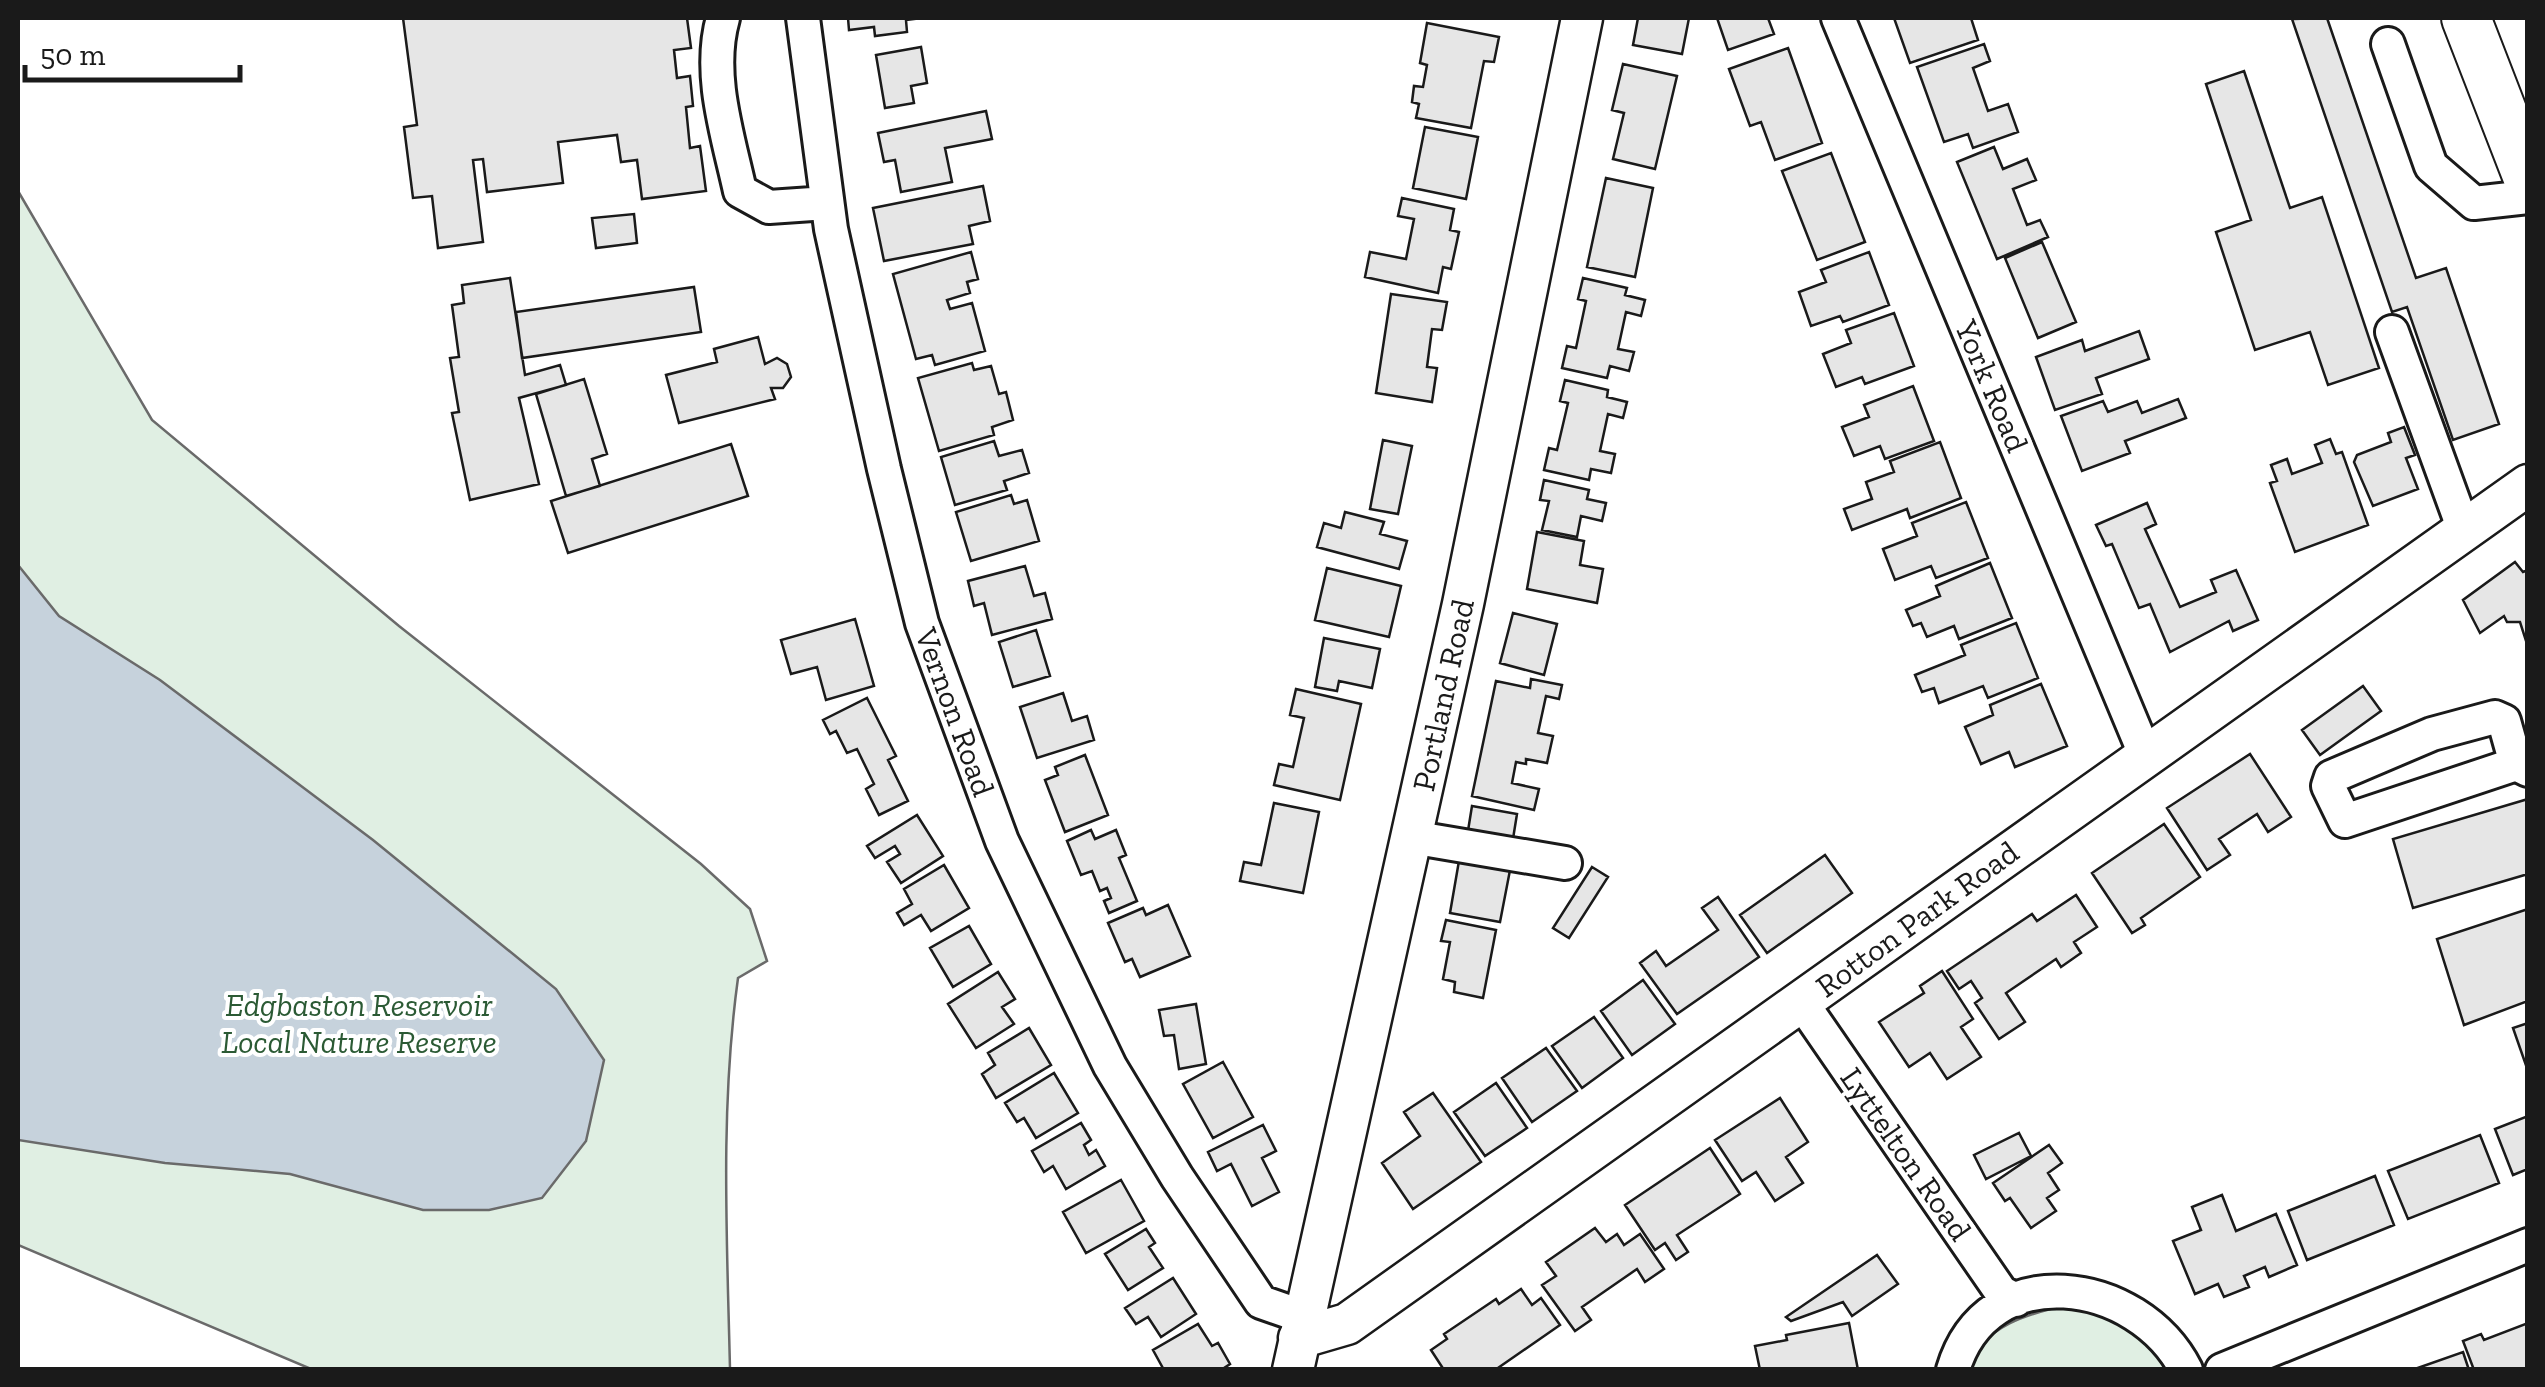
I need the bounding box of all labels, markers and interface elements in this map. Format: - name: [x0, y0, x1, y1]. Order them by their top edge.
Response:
- scale bar: [25, 20, 240, 82]
- text: 50 m: [40, 37, 105, 73]
- street label: York Road: [1947, 313, 2037, 458]
- street label: Portland Road: [1404, 595, 1482, 794]
- street label: Vernon Road: [907, 622, 1003, 802]
- street label: Rotton Park Road: [1808, 833, 2026, 1005]
- park label: Edgbaston Reservoir Local Nature Reserve: [221, 986, 497, 1061]
- street label: Lyttelton Road: [1832, 1060, 1980, 1248]

